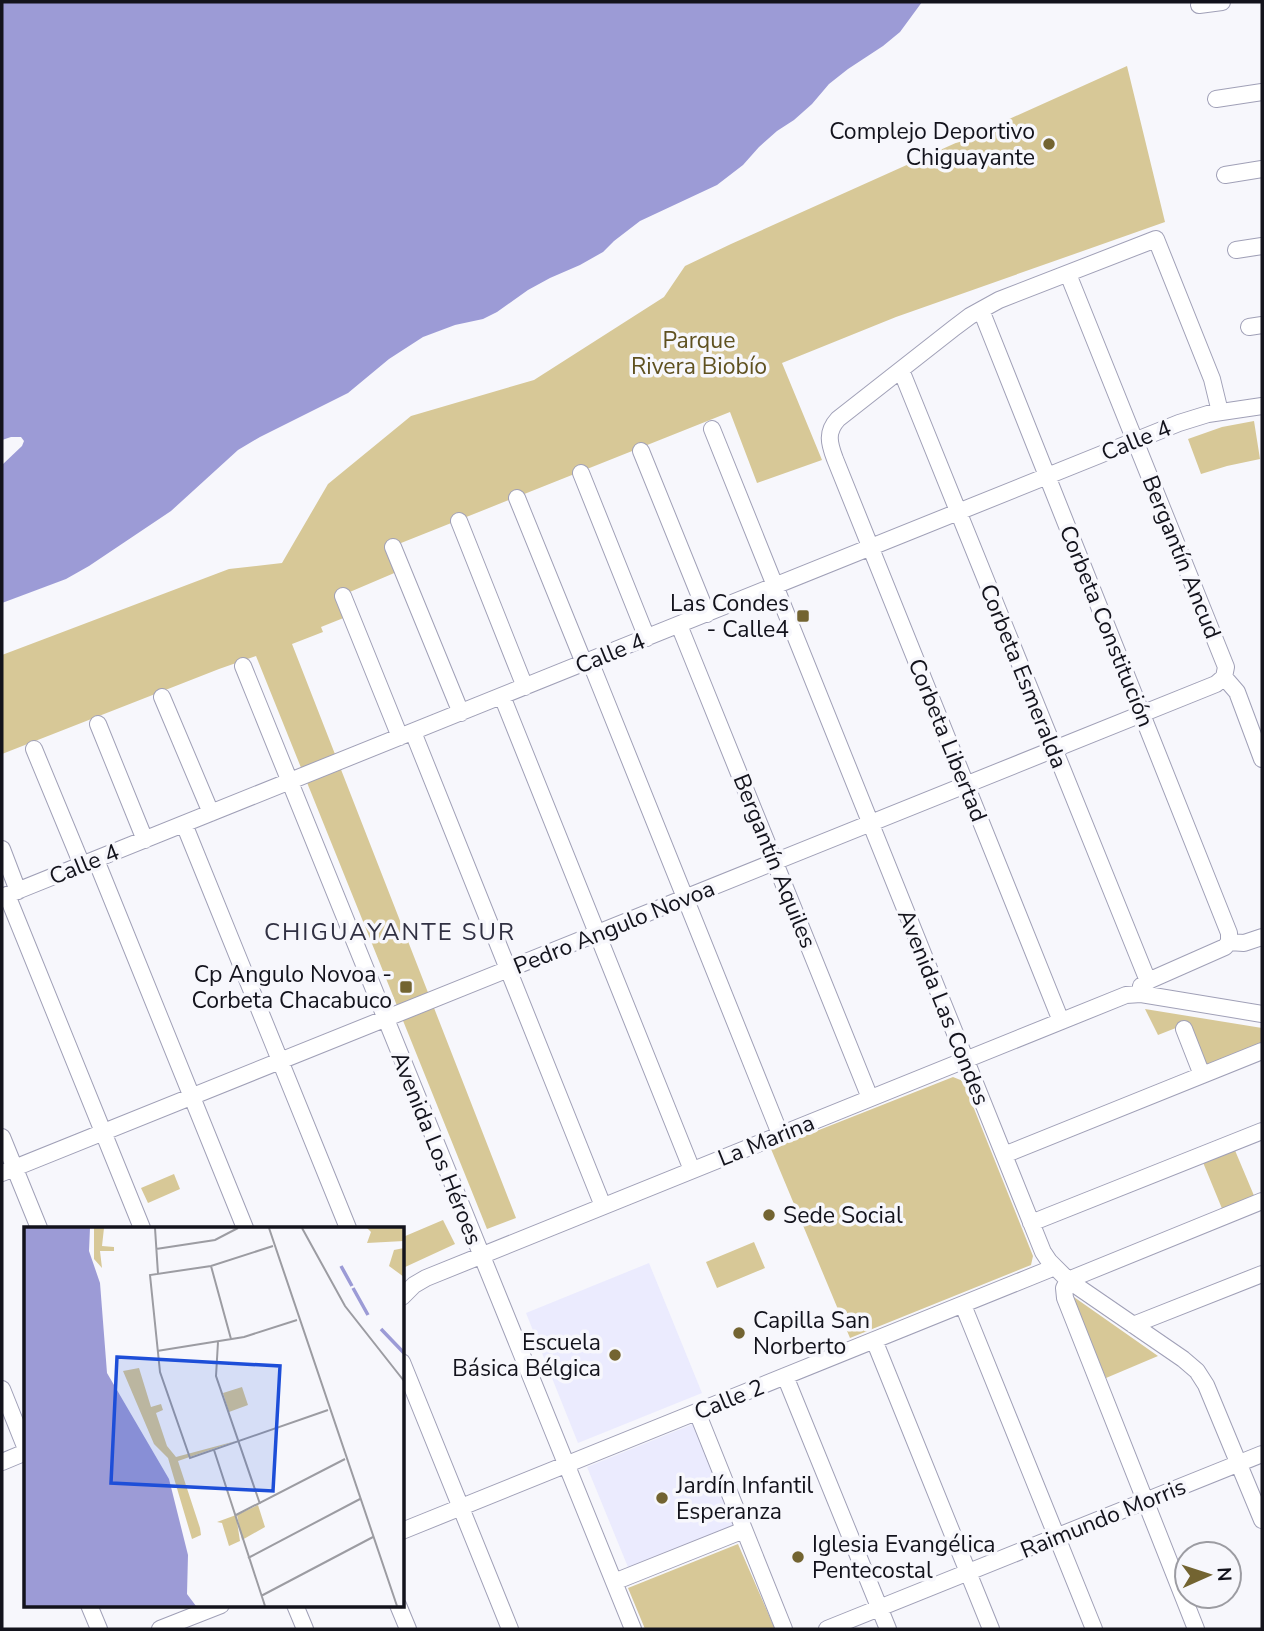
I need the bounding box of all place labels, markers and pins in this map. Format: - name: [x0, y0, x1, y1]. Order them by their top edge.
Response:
- place label: Complejo Deportivo Chiguayante: [829, 116, 1035, 173]
- marker: Complejo Deportivo Chiguayante: [1041, 136, 1057, 152]
- place label: Las Condes - Calle4: [670, 588, 789, 645]
- marker: Las Condes - Calle4: [795, 608, 811, 624]
- place label: Cp Angulo Novoa - Corbeta Chacabuco: [192, 959, 392, 1016]
- marker: Cp Angulo Novoa - Corbeta Chacabuco: [398, 979, 414, 995]
- place label: Sede Social: [783, 1200, 903, 1231]
- marker: Sede Social: [761, 1207, 777, 1223]
- place label: Capilla San Norberto: [753, 1305, 870, 1362]
- marker: Capilla San Norberto: [731, 1325, 747, 1341]
- place label: Escuela Básica Bélgica: [452, 1327, 601, 1384]
- marker: Escuela Básica Bélgica: [607, 1347, 623, 1363]
- place label: Jardín Infantil Esperanza: [675, 1470, 814, 1527]
- marker: Jardín Infantil Esperanza: [654, 1490, 670, 1506]
- place label: Iglesia Evangélica Pentecostal: [812, 1529, 995, 1586]
- marker: Iglesia Evangélica Pentecostal: [790, 1549, 806, 1565]

